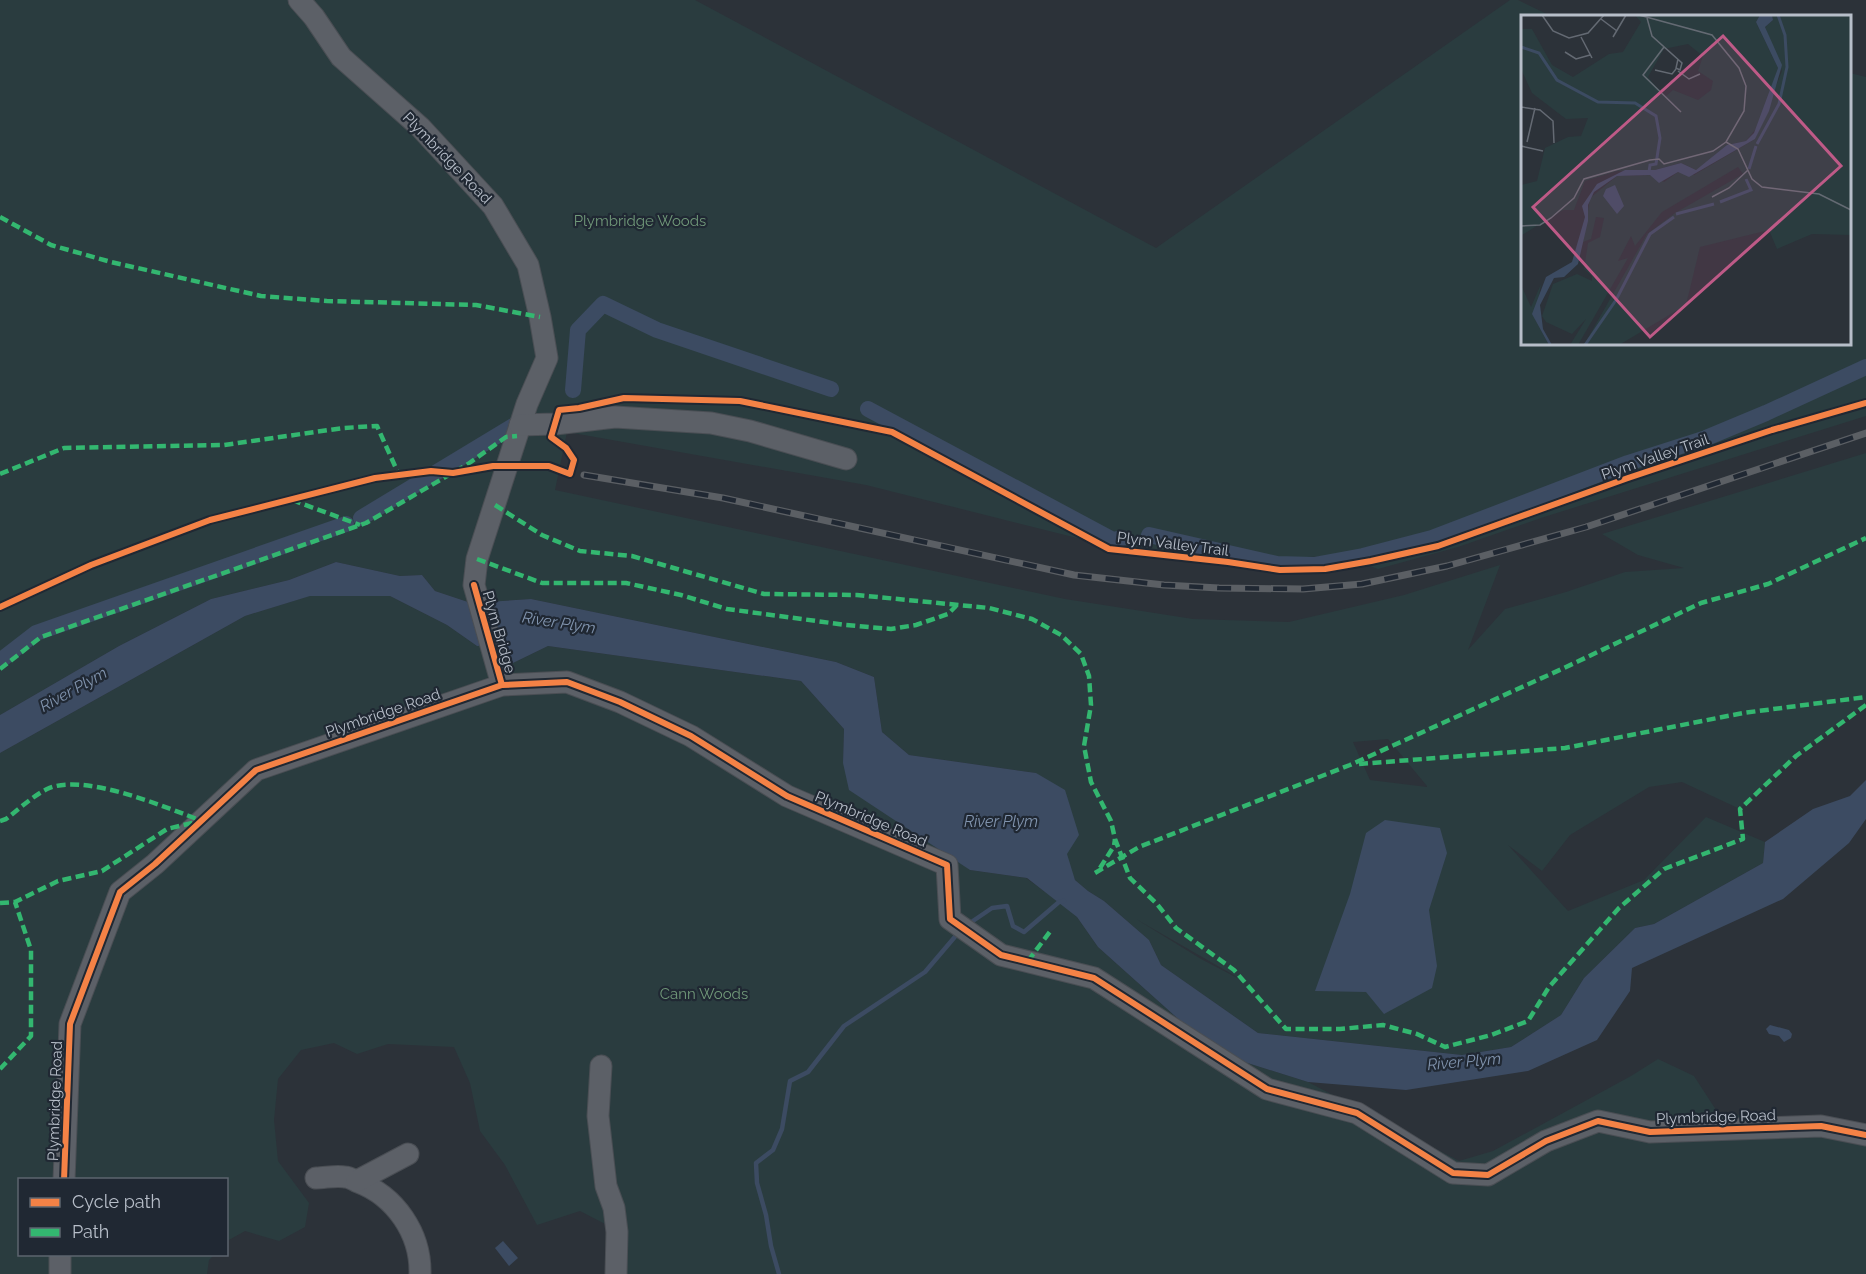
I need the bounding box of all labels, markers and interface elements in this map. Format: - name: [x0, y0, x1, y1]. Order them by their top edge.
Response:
- inset map: [1521, 15, 1851, 345]
- street label: Plymbridge Road: [399, 109, 495, 207]
- park label: Plymbridge Woods: [574, 212, 706, 230]
- street label: Plym Valley Trail: [1599, 430, 1712, 484]
- street label: Plym Valley Trail: [1116, 528, 1231, 560]
- street label: Plym Bridge: [479, 589, 519, 675]
- water label: River Plym: [521, 607, 597, 638]
- water label: River Plym: [36, 663, 110, 716]
- street label: Plymbridge Road: [323, 685, 443, 741]
- street label: Plymbridge Road: [812, 787, 930, 851]
- water label: River Plym: [964, 812, 1038, 831]
- park label: Cann Woods: [660, 985, 748, 1003]
- street label: Plymbridge Road: [44, 1041, 66, 1161]
- water label: River Plym: [1426, 1049, 1502, 1074]
- street label: Plymbridge Road: [1656, 1106, 1776, 1128]
- legend: [18, 1178, 228, 1256]
- text: Cycle path: [72, 1191, 161, 1212]
- text: Path: [72, 1221, 109, 1242]

